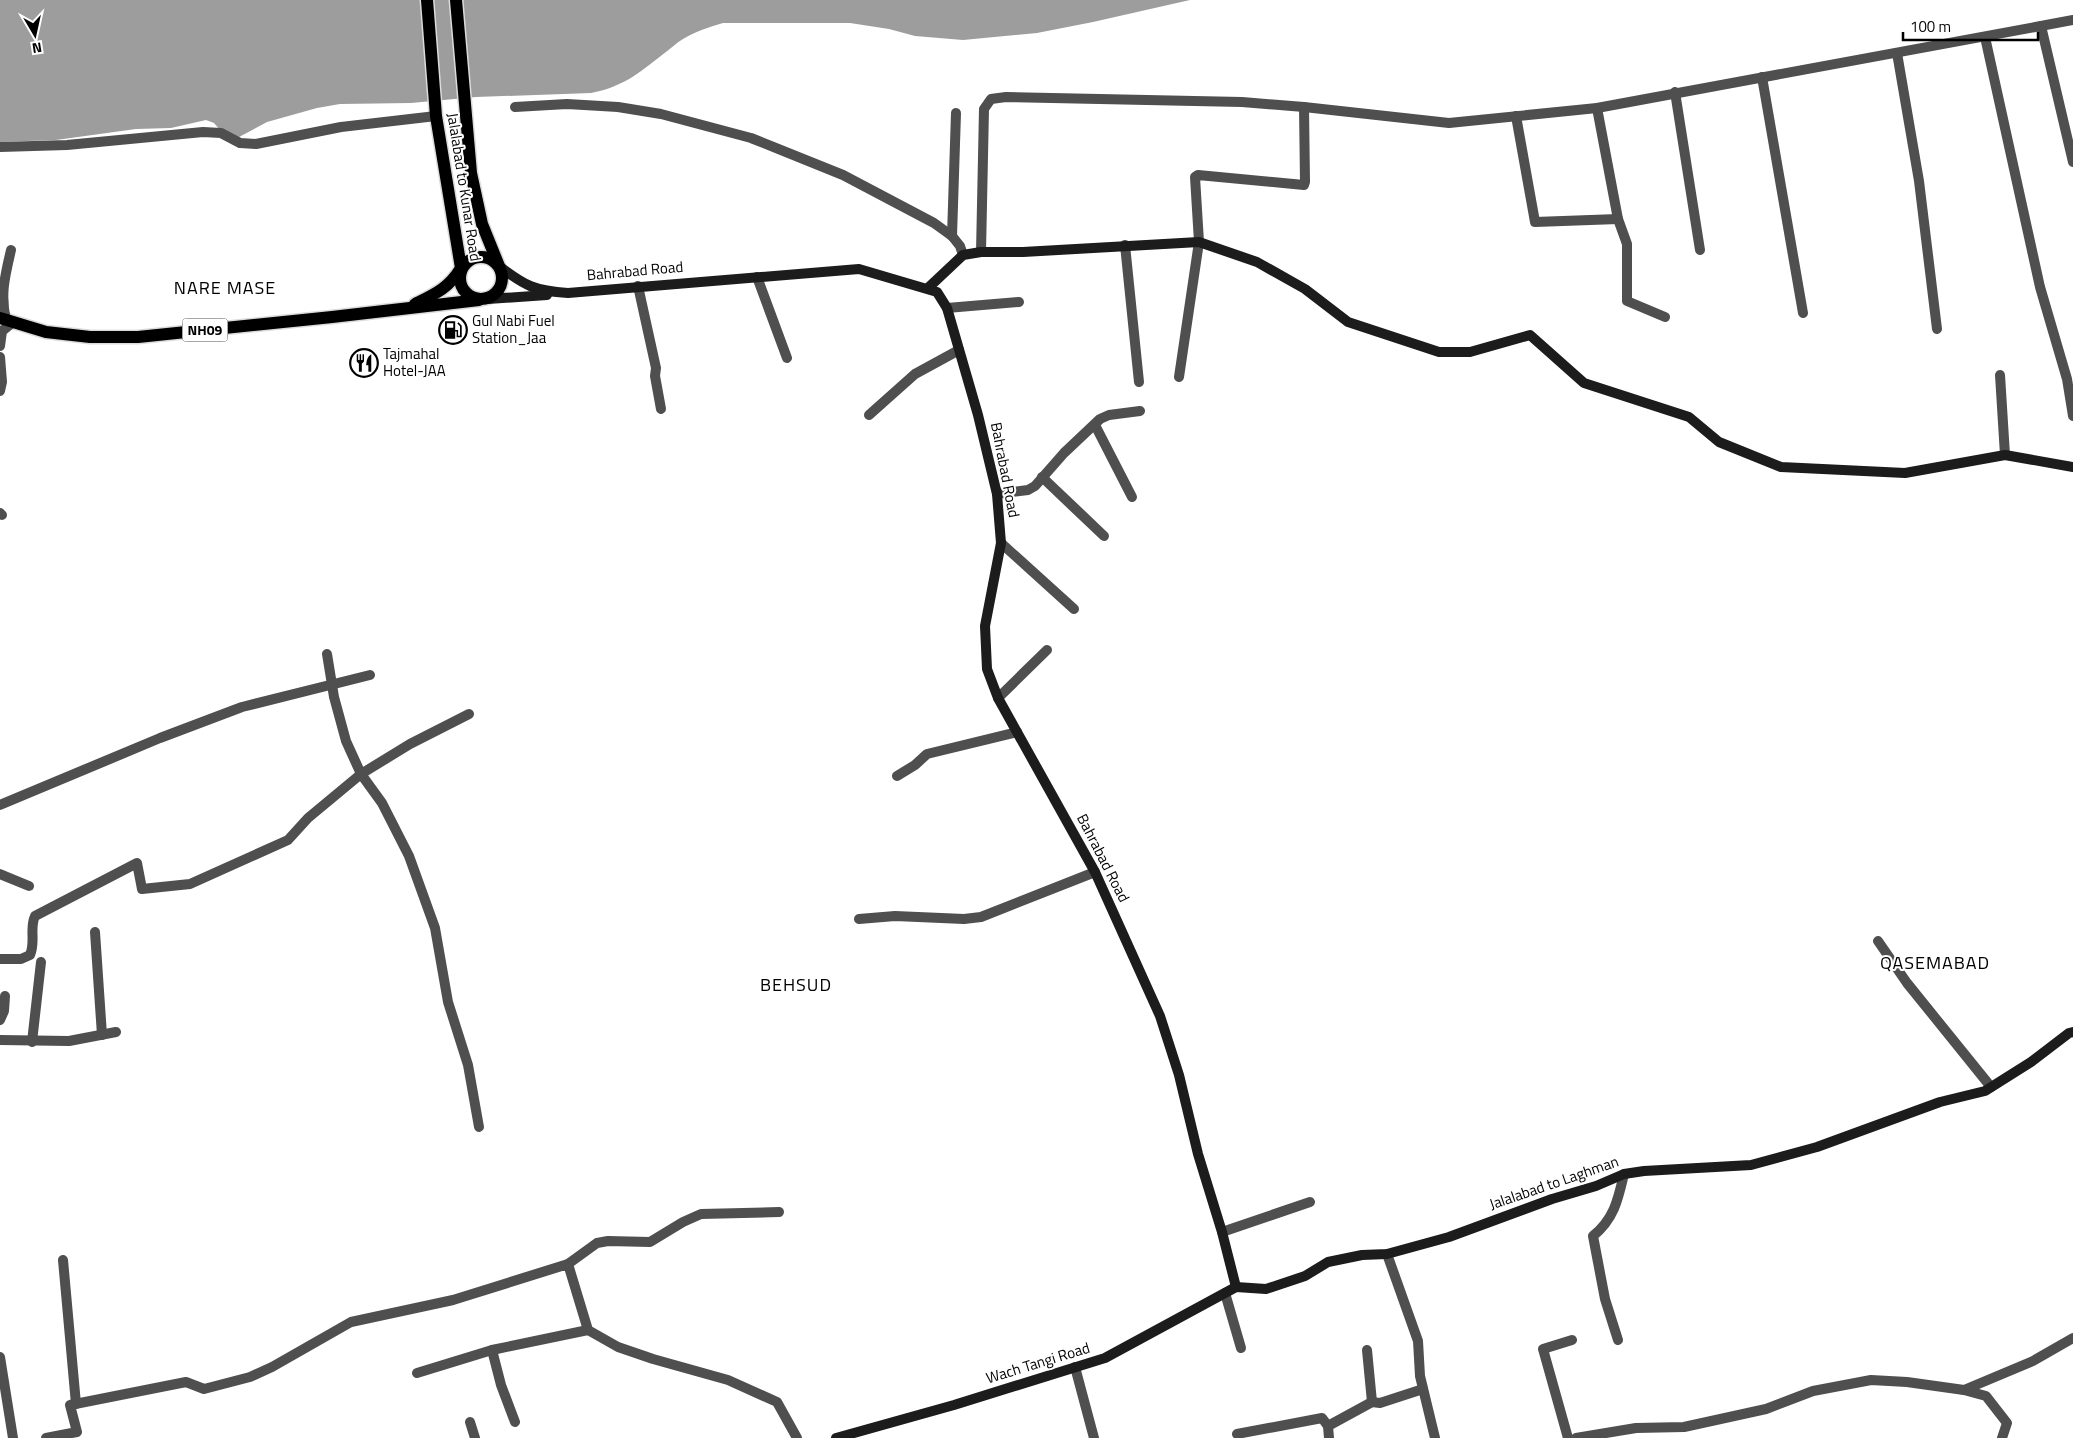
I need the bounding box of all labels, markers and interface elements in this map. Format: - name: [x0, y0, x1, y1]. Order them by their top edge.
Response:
- north arrow: [10, 10, 60, 60]
- scale bar: [1903, 10, 2038, 42]
- text: 100 m: [1910, 15, 1951, 38]
- text: N: [31, 37, 44, 59]
- street label: Jalalabad to Kunar Road: [441, 111, 488, 263]
- street label: Bahrabad Road: [586, 255, 684, 286]
- district label: NARE MASE: [174, 274, 276, 301]
- place label: Gul Nabi Fuel Station_Jaa: [472, 309, 555, 349]
- fuel station icon: Gul Nabi Fuel Station_Jaa: [438, 315, 468, 345]
- road number: NH09: [182, 318, 228, 342]
- place label: Tajmahal Hotel-JAA: [383, 342, 446, 382]
- restaurant icon: Tajmahal Hotel-JAA: [349, 348, 379, 378]
- street label: Bahrabad Road: [985, 420, 1026, 520]
- street label: Bahrabad Road: [1071, 809, 1136, 906]
- district label: QASEMABAD: [1880, 949, 1990, 976]
- district label: BEHSUD: [760, 971, 832, 998]
- street label: Jalalabad to Laghman: [1486, 1150, 1622, 1215]
- street label: Wach Tangi Road: [983, 1336, 1093, 1389]

